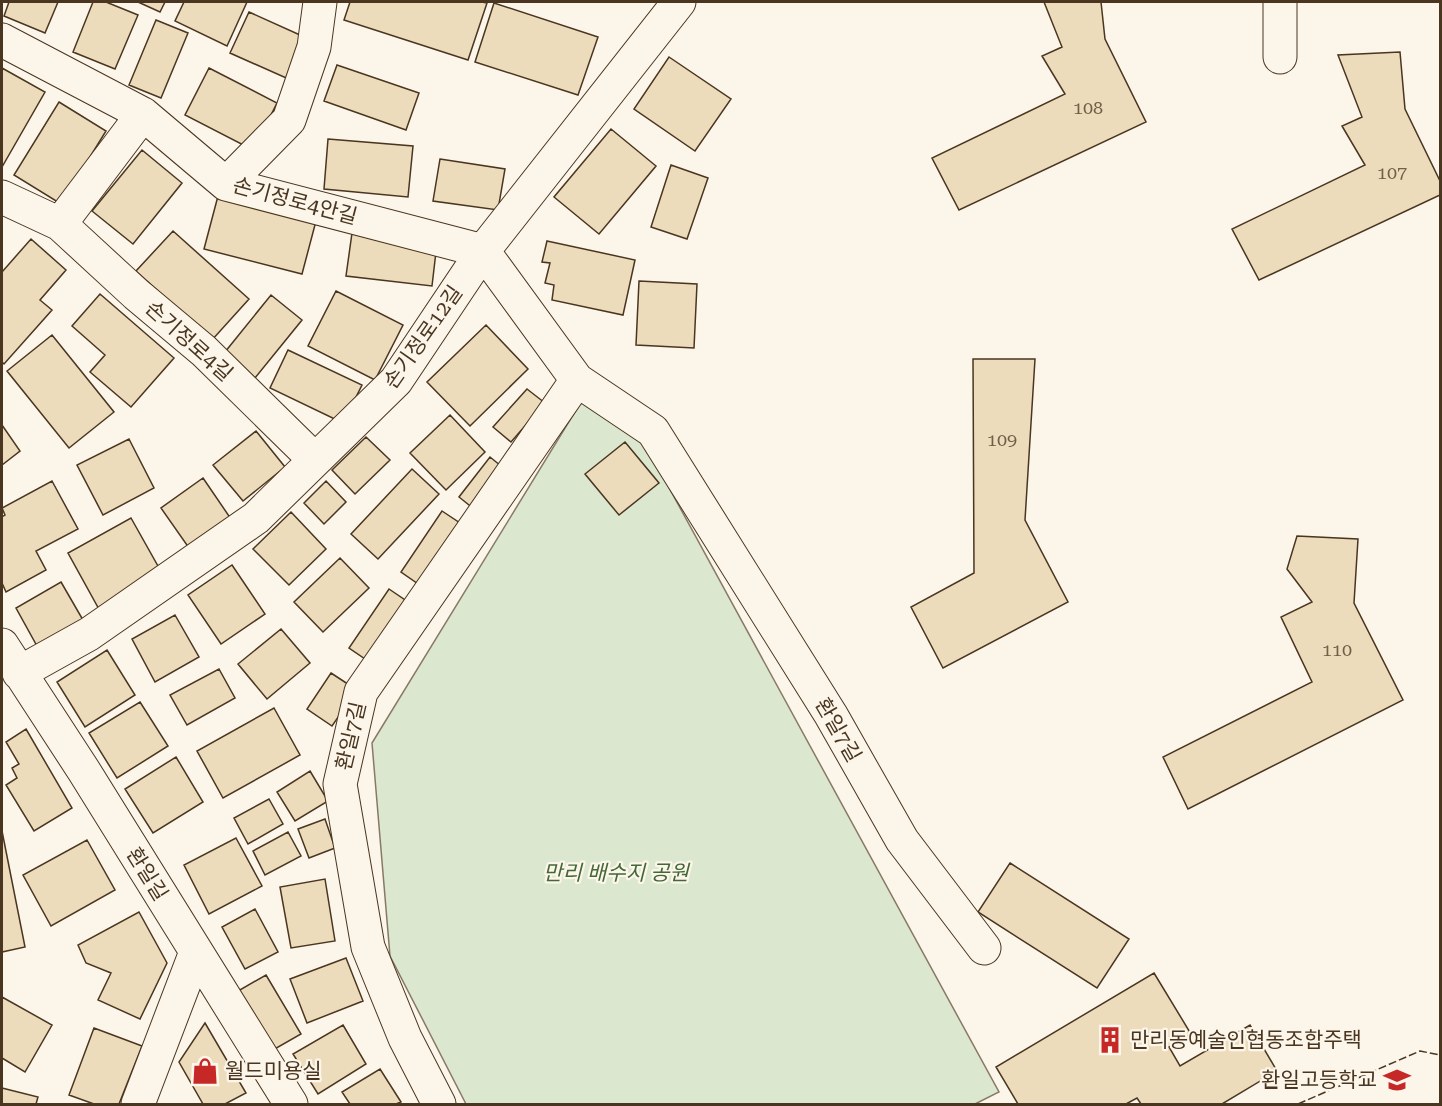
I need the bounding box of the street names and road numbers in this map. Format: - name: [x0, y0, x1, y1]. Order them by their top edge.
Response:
- street label: 손기정로4안길: [230, 173, 360, 229]
- street label: 손기정로12길: [379, 281, 467, 393]
- street label: 손기정로4길: [141, 296, 237, 386]
- street label: 환일7길: [810, 694, 866, 766]
- street label: 환일7길: [331, 699, 371, 773]
- street label: 환일길: [121, 843, 173, 905]

